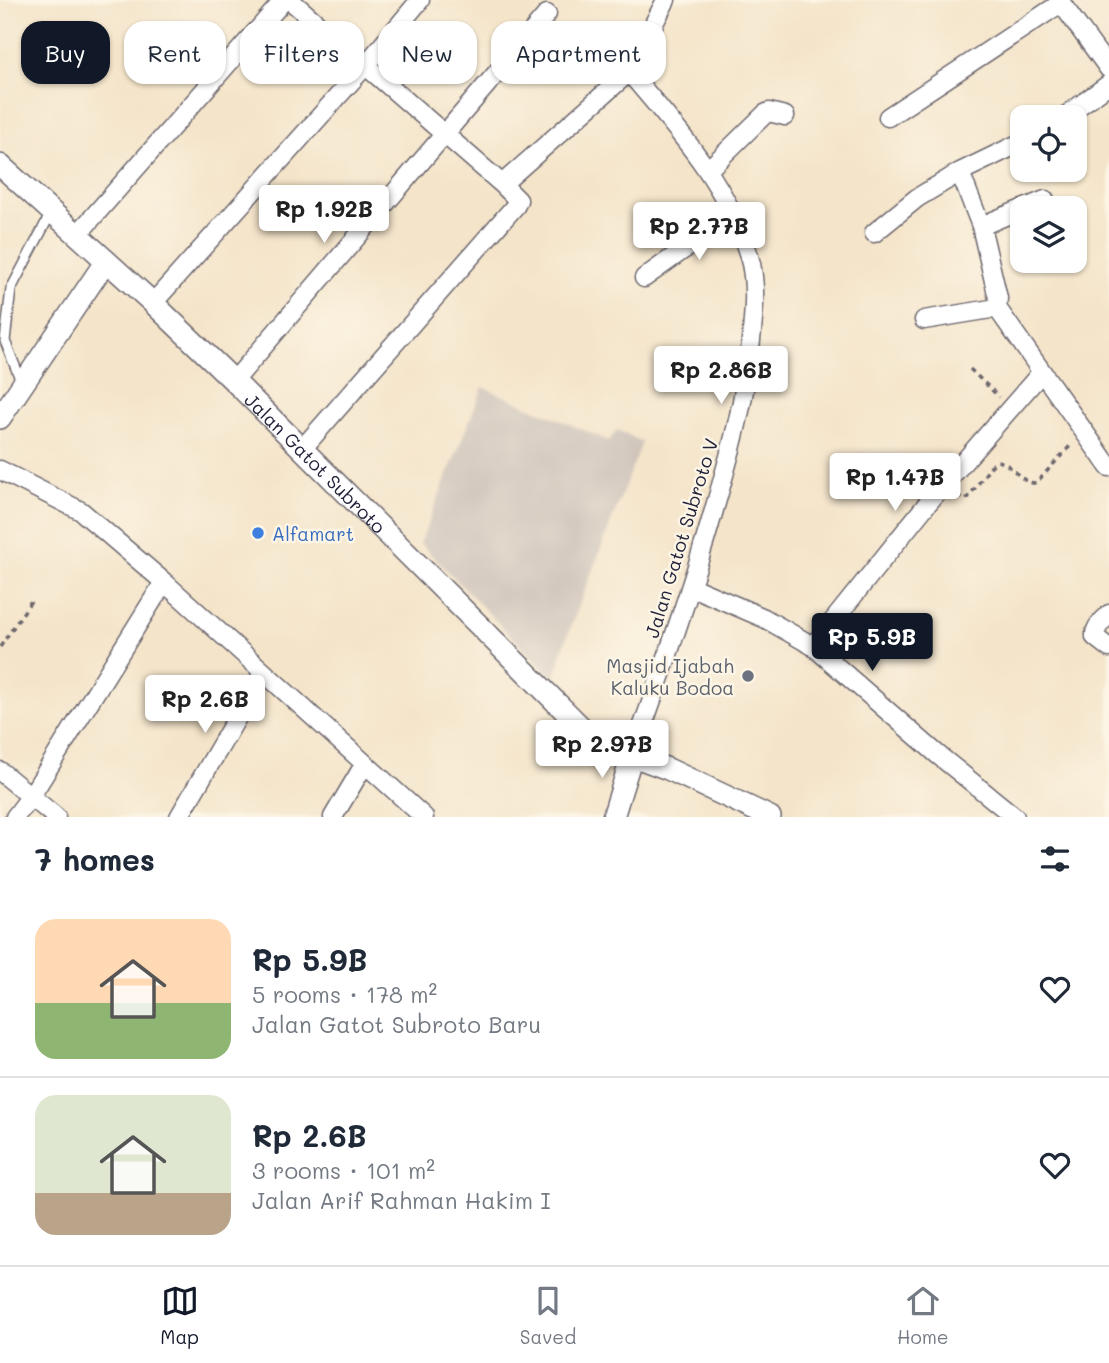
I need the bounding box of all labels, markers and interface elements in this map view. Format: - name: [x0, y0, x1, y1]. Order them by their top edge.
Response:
- chip: Buy: [21, 21, 110, 84]
- chip: Rent: [124, 21, 226, 84]
- chip: Filters: [240, 21, 364, 84]
- chip: New: [378, 21, 477, 84]
- chip: Apartment: [491, 21, 666, 84]
- map controls: [1010, 105, 1087, 273]
- button: locate: [1010, 105, 1087, 182]
- pin: Rp 1.92B: [252, 186, 396, 245]
- text: Rp 1.92B: [275, 193, 373, 223]
- button: layers: [1010, 196, 1087, 273]
- pin: Rp 2.77B: [627, 202, 771, 262]
- text: Rp 2.77B: [649, 210, 749, 240]
- pin: Rp 2.86B: [649, 346, 793, 406]
- text: Rp 2.86B: [670, 354, 772, 384]
- street label: Jalan Gatot Subroto: [240, 387, 392, 538]
- street label: Jalan Gatot Subroto V: [639, 435, 723, 641]
- pin: Rp 1.47B: [823, 454, 967, 513]
- text: Rp 1.47B: [846, 461, 944, 491]
- place label: Alfamart: [272, 521, 354, 546]
- marker: Alfamart: [250, 525, 266, 541]
- pin: Rp 5.9B: [807, 614, 937, 673]
- text: Rp 5.9B: [828, 621, 916, 651]
- place label: Masjid Ijabah Kaluku Bodoa: [606, 653, 734, 700]
- marker: Masjid Ijabah Kaluku Bodoa: [740, 668, 756, 684]
- pin: Rp 2.6B: [140, 676, 270, 735]
- text: Rp 2.6B: [161, 683, 249, 713]
- pin: Rp 2.97B: [530, 720, 674, 780]
- text: Rp 2.97B: [552, 728, 652, 758]
- text: 7 homes: [35, 839, 155, 879]
- icon: filters: [1036, 840, 1074, 878]
- text: Rp 5.9B: [252, 939, 367, 979]
- icon: home: [91, 947, 175, 1031]
- icon: heart: [1036, 970, 1074, 1008]
- text: 5 rooms · 178 m²: [252, 979, 437, 1009]
- text: Jalan Gatot Subroto Baru: [252, 1009, 541, 1039]
- text: Rp 2.6B: [252, 1115, 367, 1155]
- icon: home: [91, 1123, 175, 1207]
- icon: heart: [1036, 1146, 1074, 1184]
- text: 3 rooms · 101 m²: [252, 1155, 435, 1185]
- text: Jalan Arif Rahman Hakim I: [252, 1185, 551, 1215]
- tab: Map: [160, 1282, 199, 1349]
- tab: Saved: [520, 1282, 576, 1349]
- tab: Home: [897, 1282, 949, 1349]

